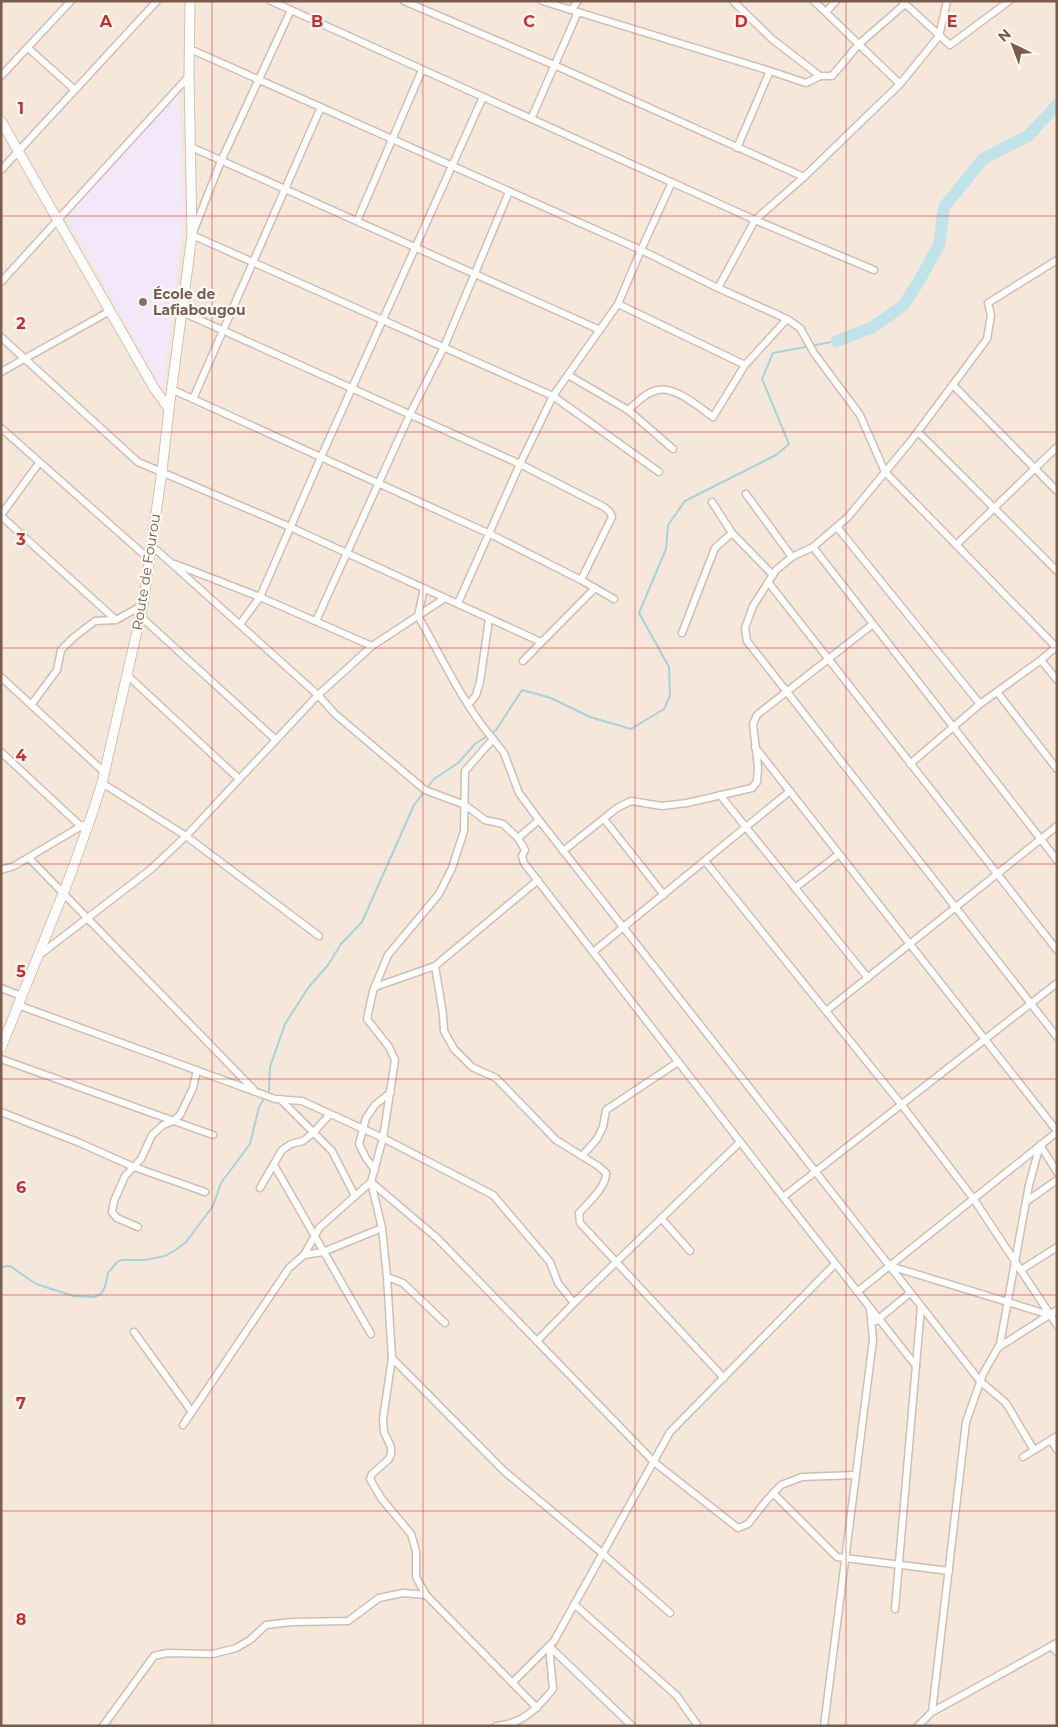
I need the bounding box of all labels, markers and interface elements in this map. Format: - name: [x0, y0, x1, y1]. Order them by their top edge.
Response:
- text: A: [99, 12, 113, 31]
- text: B: [311, 12, 323, 31]
- text: C: [523, 12, 535, 31]
- text: D: [734, 12, 748, 31]
- text: E: [947, 12, 957, 31]
- north arrow: [988, 20, 1038, 70]
- text: N: [994, 25, 1015, 46]
- text: 1: [18, 99, 24, 118]
- place label: École de Lafiabougou: [153, 285, 246, 319]
- marker: École de Lafiabougou: [137, 296, 149, 308]
- text: 2: [16, 314, 26, 333]
- street label: Route de Fourou: [128, 512, 164, 632]
- text: 3: [15, 530, 26, 549]
- text: 4: [15, 746, 27, 765]
- text: 5: [16, 962, 26, 981]
- text: 6: [16, 1178, 26, 1197]
- text: 7: [16, 1394, 26, 1413]
- text: 8: [16, 1610, 26, 1629]

